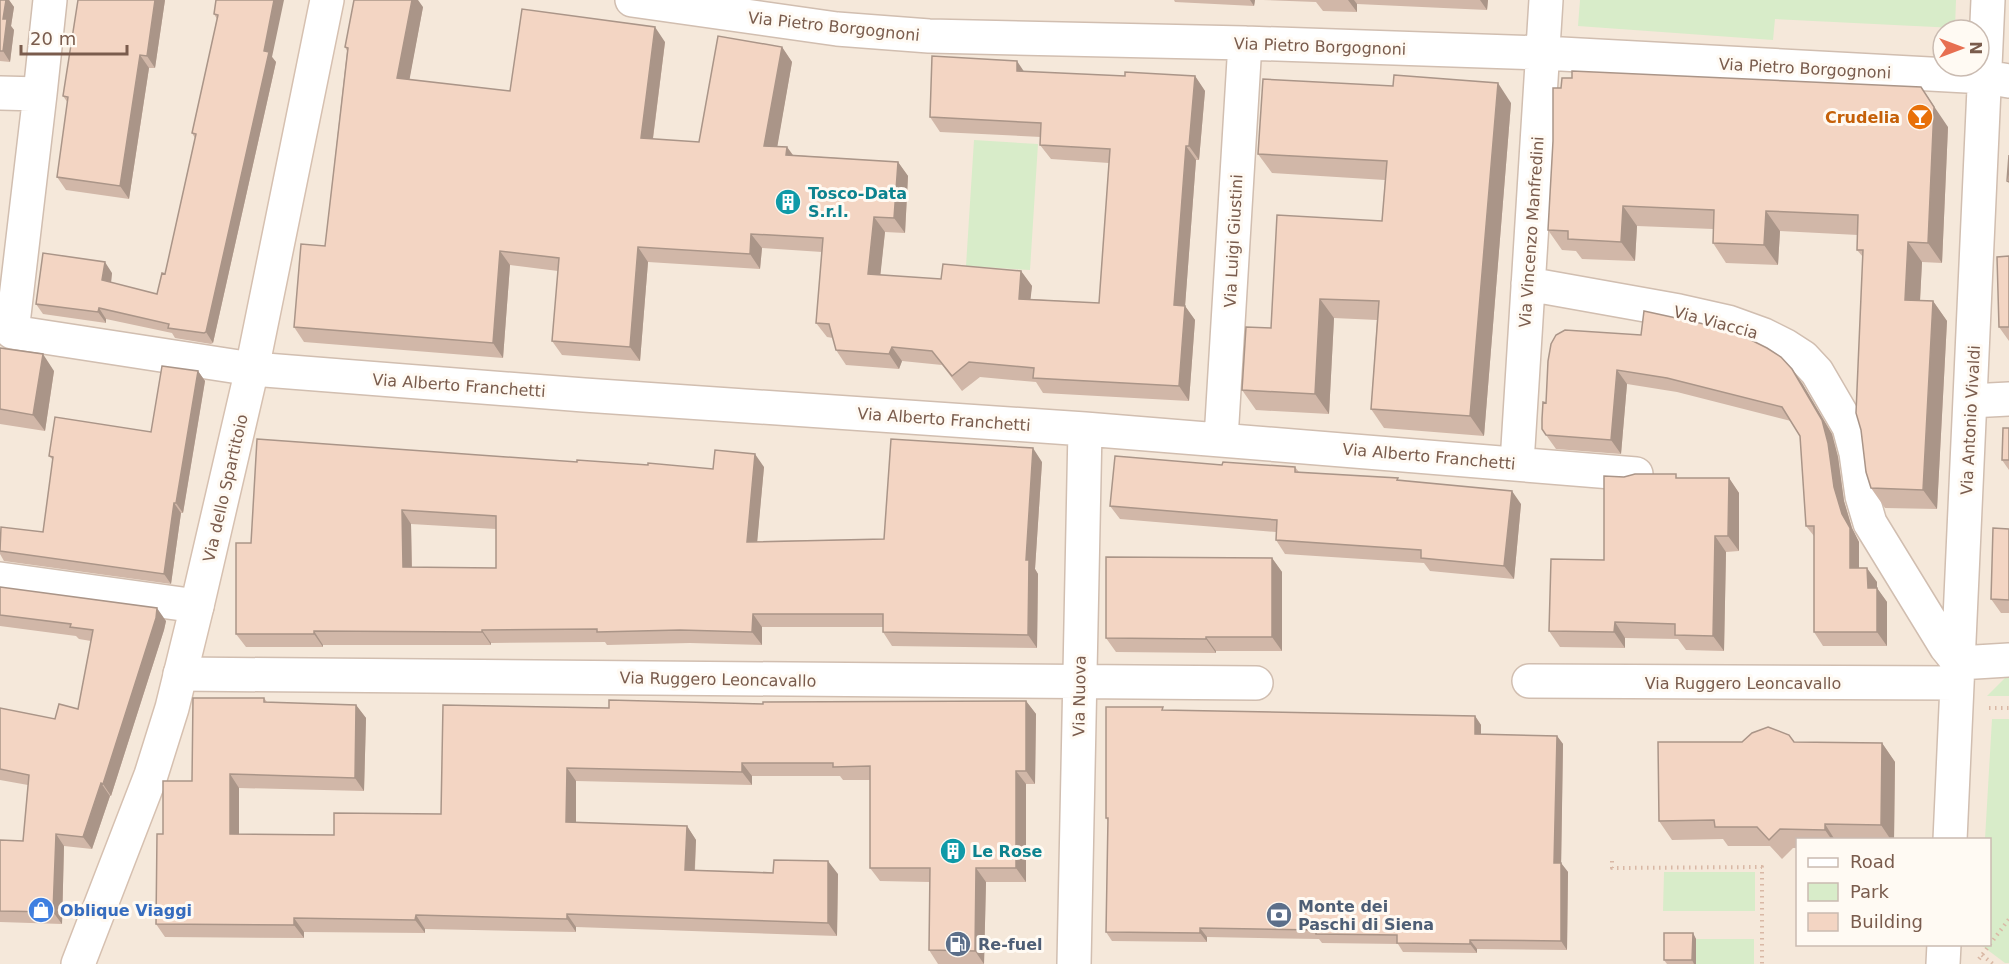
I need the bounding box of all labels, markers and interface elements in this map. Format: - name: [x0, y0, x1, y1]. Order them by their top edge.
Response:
- street label: Via Pietro Borgognoni: [747, 8, 921, 45]
- scale bar: [21, 18, 128, 56]
- north arrow: [1931, 18, 1991, 78]
- text: 20 m: [30, 28, 76, 49]
- street label: Via Pietro Borgognoni: [1233, 34, 1407, 59]
- text: N: [1966, 41, 1985, 55]
- street label: Via Pietro Borgognoni: [1718, 54, 1892, 83]
- bar icon: Crudelia: [1905, 102, 1935, 132]
- place label: Crudelia: [1825, 108, 1900, 127]
- street label: Via Vincenzo Manfredini: [1515, 136, 1548, 328]
- street label: Via Luigi Giustini: [1221, 174, 1246, 308]
- place label: Tosco-Data S.r.l.: [808, 184, 907, 221]
- building icon: Tosco-Data S.r.l.: [773, 187, 803, 217]
- street label: Via Viaccia: [1672, 302, 1760, 343]
- street label: Via Antonio Vivaldi: [1957, 345, 1984, 495]
- street label: Via Alberto Franchetti: [372, 370, 546, 401]
- street label: Via Alberto Franchetti: [857, 404, 1031, 435]
- street label: Via dello Spartitoio: [199, 412, 252, 564]
- street label: Via Alberto Franchetti: [1342, 439, 1516, 474]
- street label: Via Nuova: [1069, 655, 1090, 737]
- street label: Via Ruggero Leoncavallo: [619, 668, 816, 691]
- street label: Via Ruggero Leoncavallo: [1645, 674, 1841, 693]
- building icon: Le Rose: [938, 836, 968, 866]
- legend: [1796, 838, 1991, 946]
- place label: Le Rose: [972, 842, 1042, 861]
- text: Road: [1850, 851, 1895, 872]
- text: Park: [1850, 881, 1889, 902]
- shop icon: Oblique Viaggi: [26, 895, 56, 925]
- place label: Monte dei Paschi di Siena: [1298, 897, 1434, 934]
- bank icon: Monte dei Paschi di Siena: [1264, 900, 1294, 930]
- place label: Oblique Viaggi: [60, 901, 192, 920]
- text: Building: [1850, 911, 1923, 932]
- fuel station icon: Re-fuel: [943, 929, 973, 959]
- place label: Re-fuel: [978, 935, 1043, 954]

